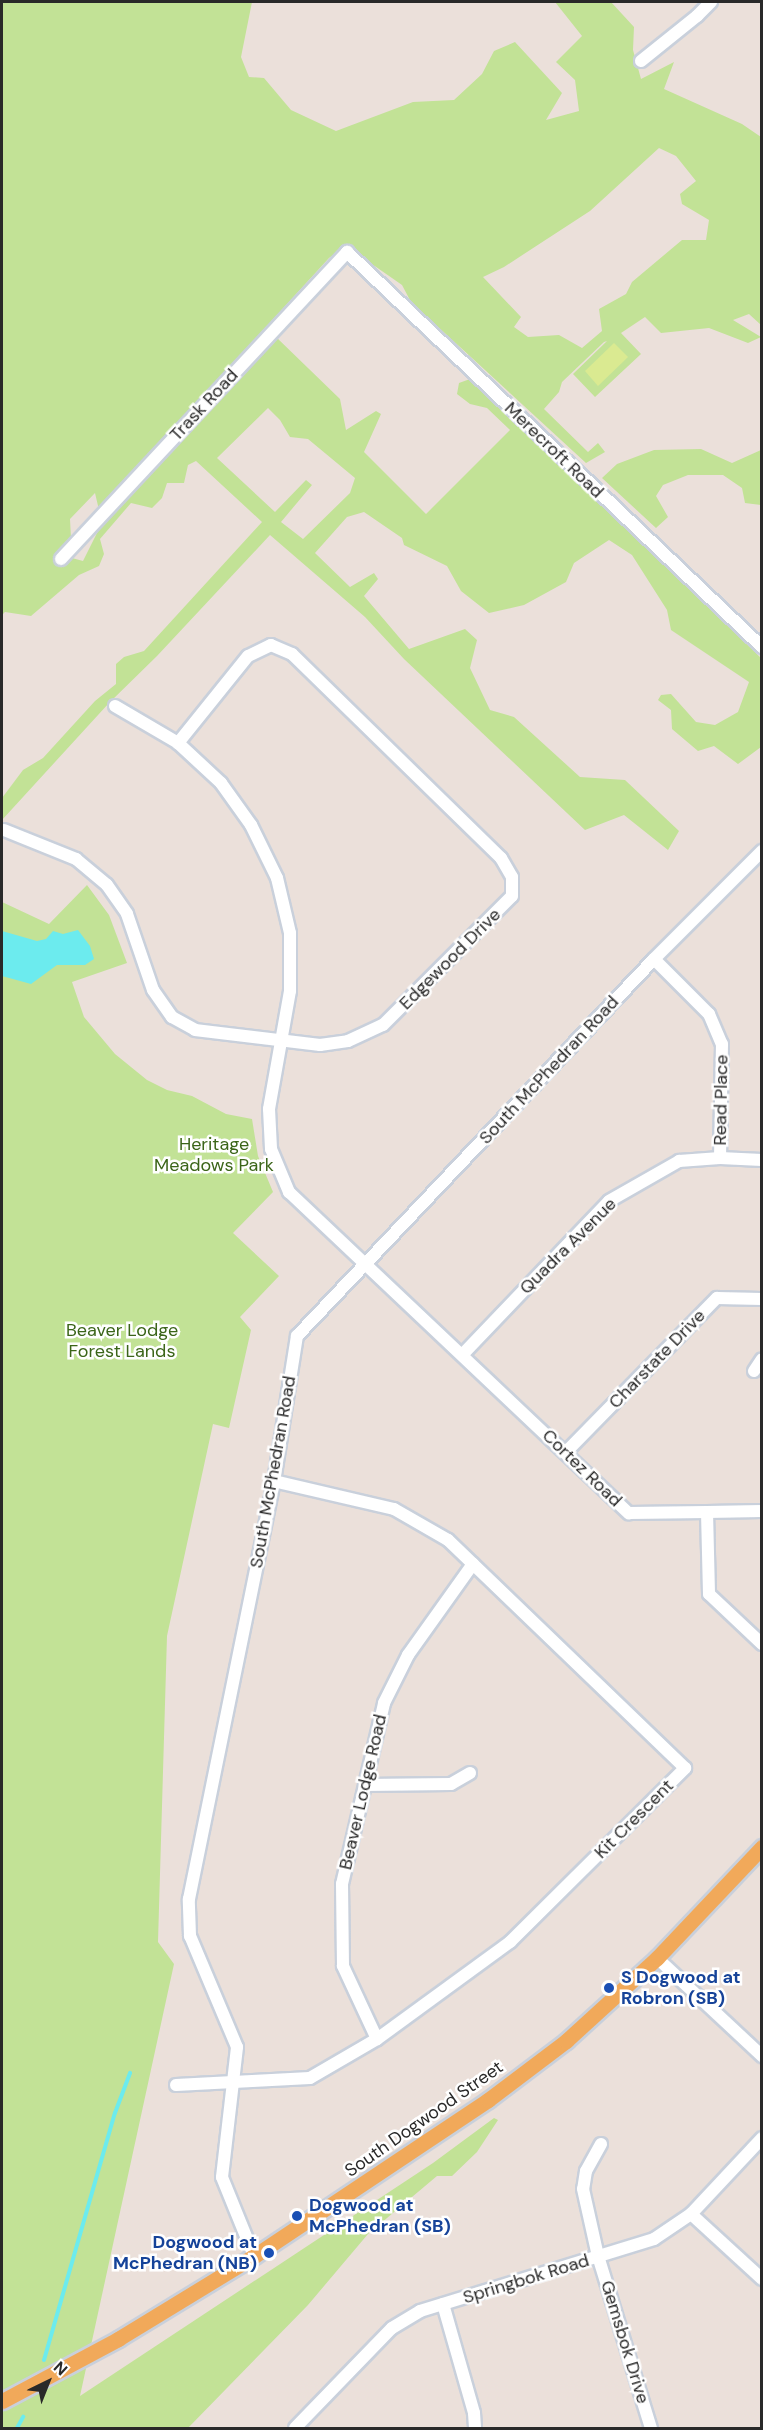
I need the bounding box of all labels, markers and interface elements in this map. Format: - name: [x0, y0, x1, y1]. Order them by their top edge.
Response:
- street label: Trask Road: [165, 365, 243, 445]
- street label: Merecroft Road: [500, 397, 608, 503]
- street label: Edgewood Drive: [395, 904, 505, 1014]
- street label: South McPhedran Road: [475, 991, 623, 1149]
- street label: Read Place: [709, 1054, 733, 1146]
- park label: Heritage Meadows Park: [154, 1134, 274, 1176]
- street label: Quadra Avenue: [515, 1193, 621, 1299]
- street label: Charstate Drive: [604, 1305, 710, 1413]
- park label: Beaver Lodge Forest Lands: [66, 1320, 178, 1362]
- street label: South McPhedran Road: [245, 1374, 301, 1570]
- street label: Cortez Road: [538, 1425, 626, 1511]
- street label: Beaver Lodge Road: [335, 1712, 391, 1872]
- street label: Kit Crescent: [590, 1775, 678, 1863]
- place label: S Dogwood at Robron (SB): [621, 1967, 741, 2010]
- marker: S Dogwood at Robron (SB): [602, 1981, 616, 1995]
- street label: South Dogwood Street: [341, 2056, 507, 2182]
- place label: Dogwood at McPhedran (SB): [309, 2195, 451, 2238]
- marker: Dogwood at McPhedran (SB): [290, 2209, 304, 2223]
- place label: Dogwood at McPhedran (NB): [113, 2232, 257, 2274]
- marker: Dogwood at McPhedran (NB): [262, 2246, 276, 2260]
- street label: Springbok Road: [460, 2250, 592, 2308]
- street label: Gemsbok Drive: [596, 2278, 654, 2406]
- north arrow: [18, 2352, 78, 2412]
- text: N: [49, 2357, 72, 2380]

